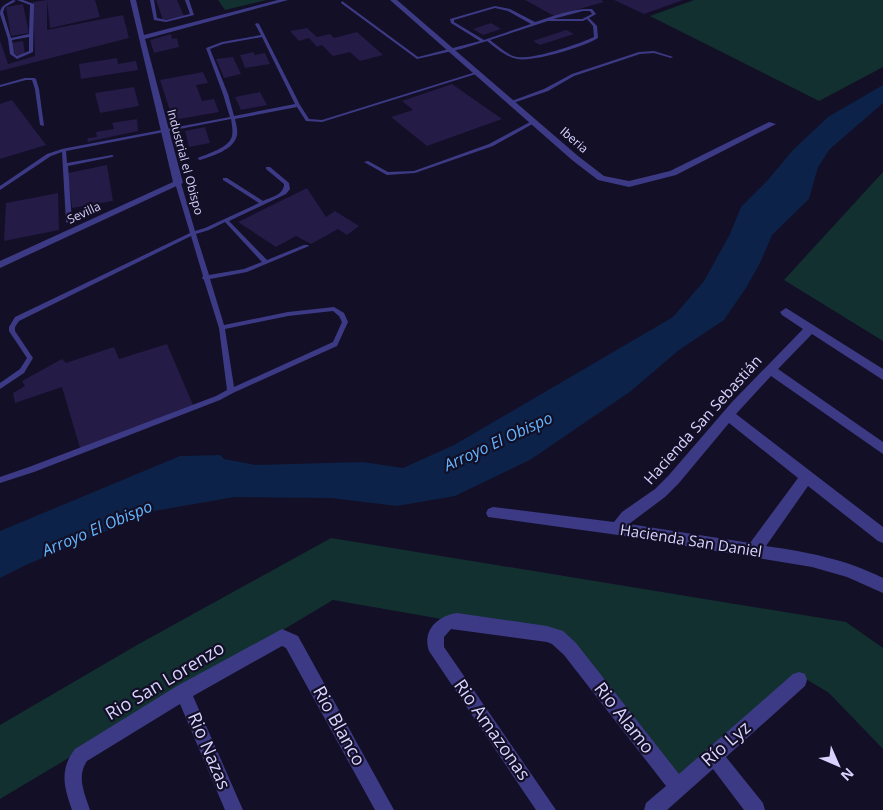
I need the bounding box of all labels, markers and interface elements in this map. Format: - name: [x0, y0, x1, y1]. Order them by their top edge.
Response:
- street label: Industrial el Obispo: [163, 107, 208, 217]
- street label: Iberia: [557, 123, 592, 157]
- street label: Sevilla: [64, 197, 103, 228]
- street label: Hacienda San Sebastián: [639, 351, 766, 488]
- water label: Arroyo El Obispo: [439, 406, 556, 476]
- water label: Arroyo El Obispo: [38, 495, 155, 561]
- street label: Hacienda San Daniel: [619, 519, 764, 561]
- street label: Rio San Lorenzo: [101, 635, 228, 725]
- street label: Rio Amazonas: [449, 674, 537, 785]
- street label: Rio Alamo: [589, 677, 660, 758]
- street label: Rio Blanco: [308, 681, 372, 770]
- street label: Rio Nazas: [183, 708, 237, 793]
- street label: Río Lyz: [696, 715, 755, 771]
- north arrow: [813, 740, 863, 790]
- text: N: [837, 764, 858, 785]

